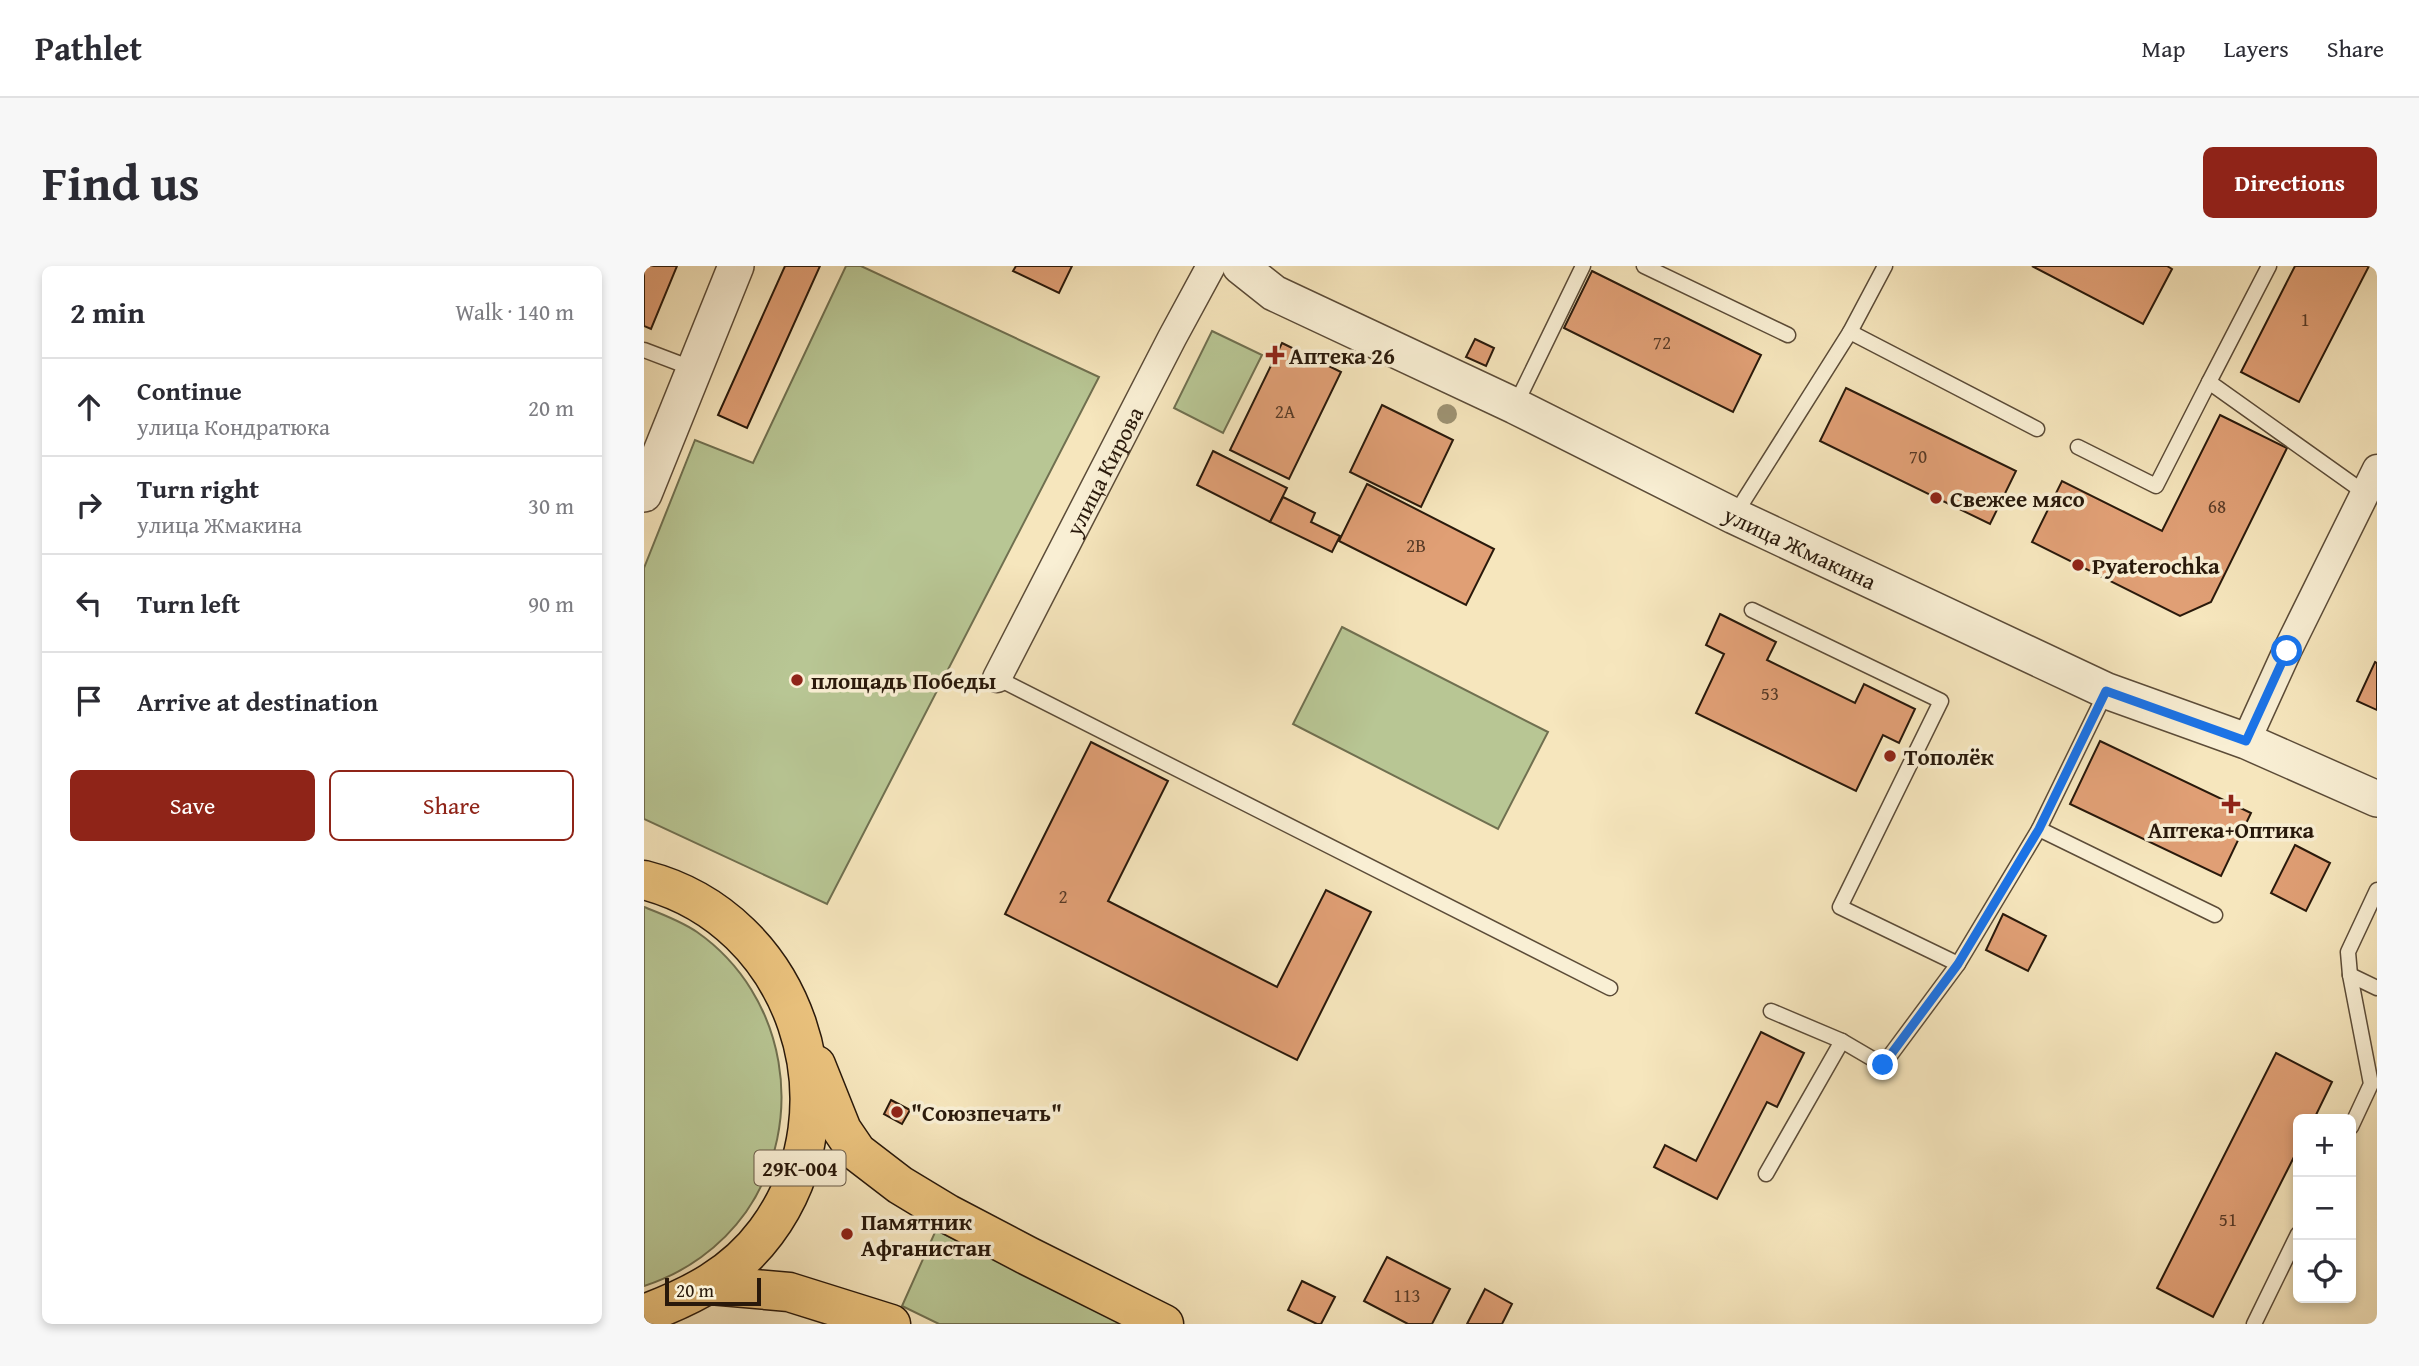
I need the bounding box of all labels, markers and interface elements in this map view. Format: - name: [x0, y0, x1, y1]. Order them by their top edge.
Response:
- text: Pathlet: [35, 24, 142, 72]
- text: Map: [2142, 31, 2185, 66]
- text: Layers: [2223, 31, 2289, 66]
- text: Share: [2327, 31, 2384, 66]
- text: Find us: [42, 146, 200, 218]
- button: Directions: [2203, 147, 2377, 218]
- text: 2 min: [70, 290, 145, 334]
- text: Walk · 140 m: [455, 295, 574, 328]
- house number: 1: [2300, 305, 2310, 333]
- house number: 72: [1653, 328, 1671, 356]
- place label: Аптека 26: [1289, 339, 1395, 372]
- marker: Аптека 26: [1267, 347, 1283, 363]
- text: Continue: [137, 371, 242, 410]
- icon: ahead: [70, 388, 108, 426]
- text: 20 m: [528, 391, 574, 424]
- house number: 2А: [1275, 397, 1296, 425]
- street label: улица Кирова: [1056, 400, 1151, 542]
- text: улица Кондратюка: [137, 410, 330, 443]
- house number: 70: [1909, 442, 1927, 470]
- text: Turn right: [137, 469, 259, 508]
- place label: Свежее мясо: [1950, 482, 2085, 515]
- icon: right: [70, 486, 108, 524]
- text: 30 m: [528, 489, 574, 522]
- marker: Свежее мясо: [1928, 490, 1944, 506]
- house number: 68: [2208, 492, 2226, 520]
- street label: улица Жмакина: [1717, 497, 1882, 597]
- text: улица Жмакина: [137, 508, 302, 541]
- house number: 2В: [1406, 531, 1426, 559]
- place label: Pyaterochka: [2092, 549, 2220, 582]
- marker: Pyaterochka: [2070, 557, 2086, 573]
- icon: left: [70, 584, 108, 622]
- text: Turn left: [137, 584, 240, 623]
- text: 90 m: [528, 587, 574, 620]
- route start: [2271, 635, 2302, 666]
- place label: площадь Победы: [811, 664, 996, 697]
- marker: площадь Победы: [789, 672, 805, 688]
- house number: 53: [1761, 679, 1779, 707]
- icon: arrive: [70, 682, 108, 720]
- text: Arrive at destination: [137, 682, 378, 721]
- place label: Тополёк: [1904, 740, 1994, 773]
- marker: Тополёк: [1882, 748, 1898, 764]
- button: Save: [70, 770, 315, 841]
- button: Share: [329, 770, 574, 841]
- marker: Аптека+Оптика: [2223, 796, 2239, 812]
- place label: Аптека+Оптика: [2148, 813, 2314, 846]
- house number: 2: [1058, 882, 1068, 910]
- route end: [1867, 1049, 1898, 1080]
- place label: "Союзпечать": [911, 1096, 1062, 1129]
- marker: "Союзпечать": [889, 1104, 905, 1120]
- map controls: [2293, 1114, 2356, 1303]
- button: +: [2293, 1114, 2356, 1177]
- road number: 29К-004: [754, 1150, 846, 1186]
- button: −: [2293, 1177, 2356, 1240]
- place label: Памятник Афганистан: [861, 1205, 991, 1264]
- house number: 51: [2219, 1205, 2237, 1233]
- marker: Памятник Афганистан: [839, 1226, 855, 1242]
- button: locate: [2293, 1240, 2356, 1303]
- scale bar: [665, 1275, 761, 1307]
- text: 20 m: [676, 1276, 714, 1304]
- house number: 113: [1393, 1281, 1421, 1309]

